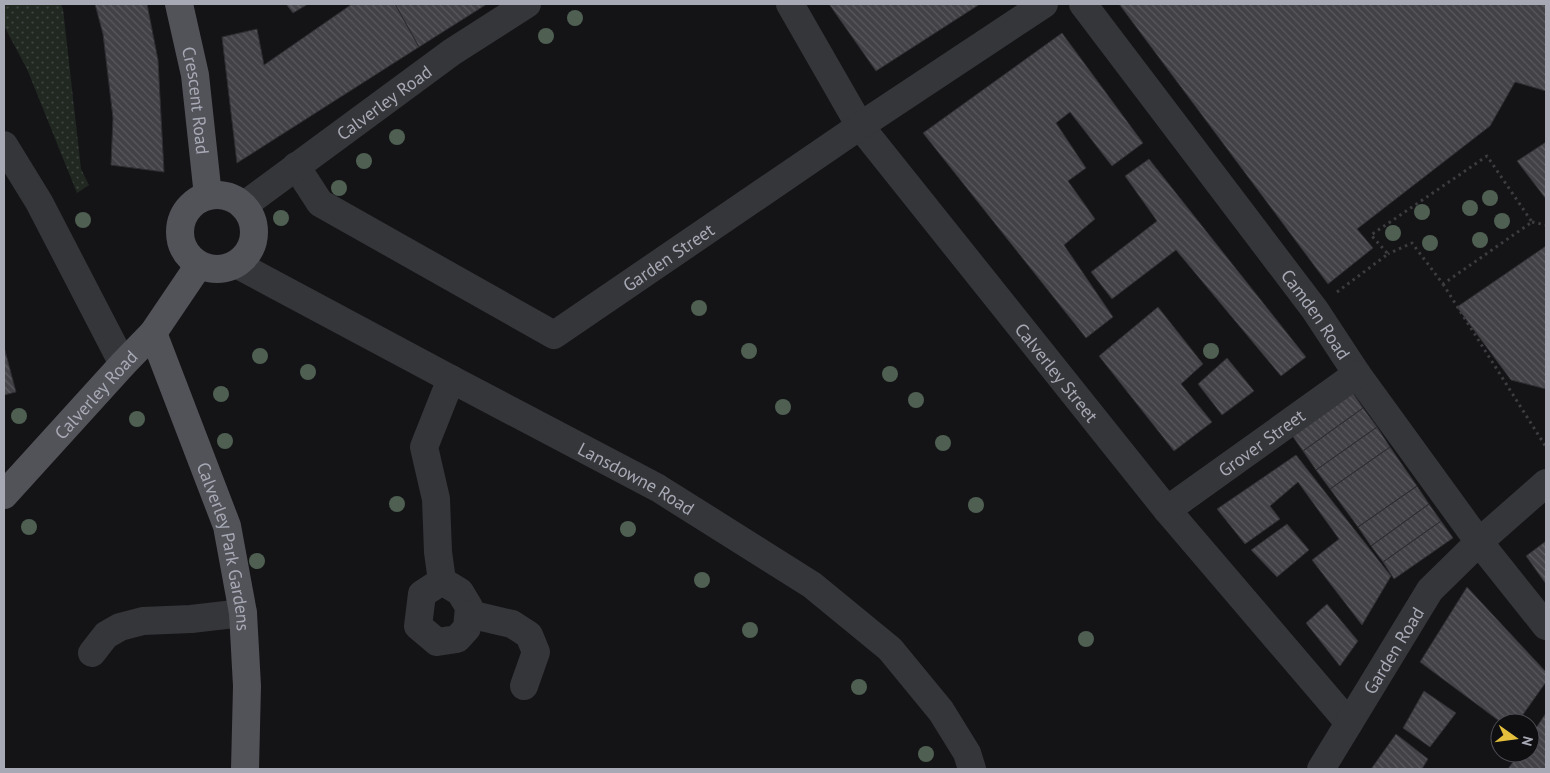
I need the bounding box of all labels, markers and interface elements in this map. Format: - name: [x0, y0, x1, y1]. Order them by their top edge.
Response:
- street label: Crescent Road: [177, 44, 215, 155]
- street label: Calverley Road: [332, 60, 436, 145]
- street label: Garden Street: [618, 218, 718, 296]
- street label: Camden Road: [1276, 264, 1356, 364]
- street label: Calverley Street: [1010, 318, 1104, 427]
- street label: Calverley Road: [49, 345, 142, 444]
- street label: Grover Street: [1213, 404, 1309, 481]
- street label: Lansdowne Road: [574, 437, 699, 520]
- street label: Calverley Park Gardens: [192, 459, 255, 632]
- street label: Garden Road: [1358, 603, 1429, 698]
- north arrow: [1490, 713, 1540, 763]
- text: N: [1518, 735, 1537, 748]

